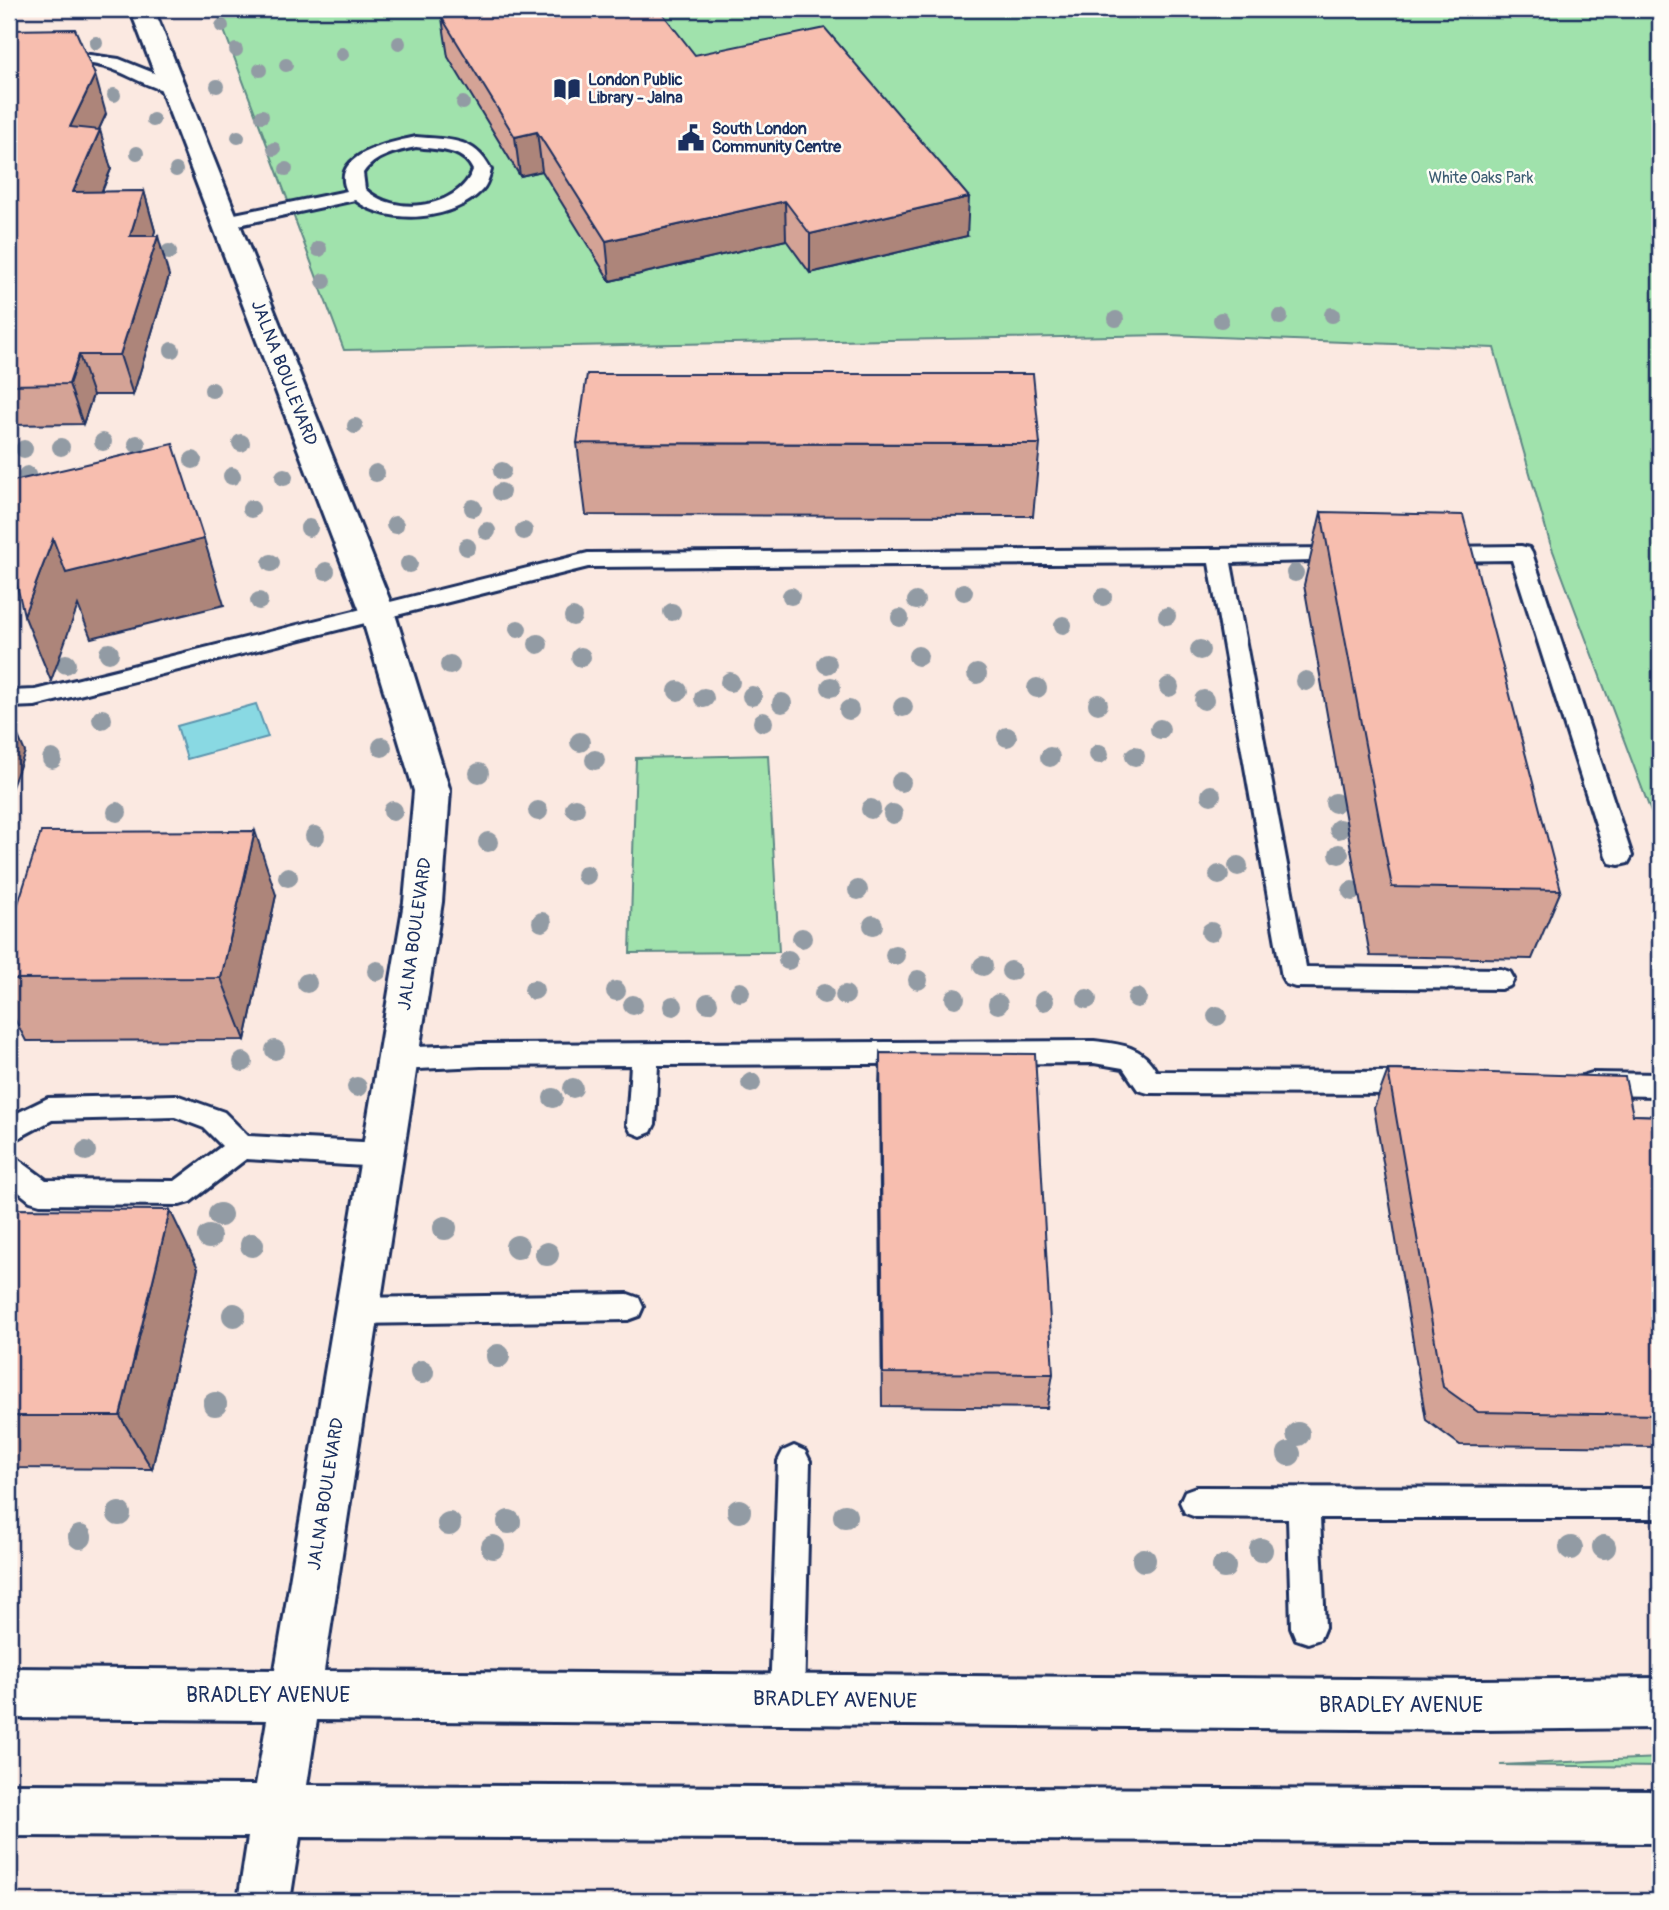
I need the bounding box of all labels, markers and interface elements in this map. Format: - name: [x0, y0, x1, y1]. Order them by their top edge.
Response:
- place label: London Public Library - Jalna: [588, 70, 683, 108]
- library icon: London Public Library - Jalna: [552, 74, 582, 104]
- place label: South London Community Centre: [712, 119, 842, 157]
- public building icon: South London Community Centre: [676, 123, 706, 153]
- park label: White Oaks Park: [1429, 168, 1534, 188]
- street label: JALNA BOULEVARD: [246, 297, 322, 449]
- street label: JALNA BOULEVARD: [393, 856, 437, 1012]
- street label: JALNA BOULEVARD: [303, 1416, 349, 1572]
- street label: BRADLEY AVENUE: [186, 1682, 350, 1709]
- street label: BRADLEY AVENUE: [753, 1685, 917, 1715]
- street label: BRADLEY AVENUE: [1319, 1692, 1483, 1719]

